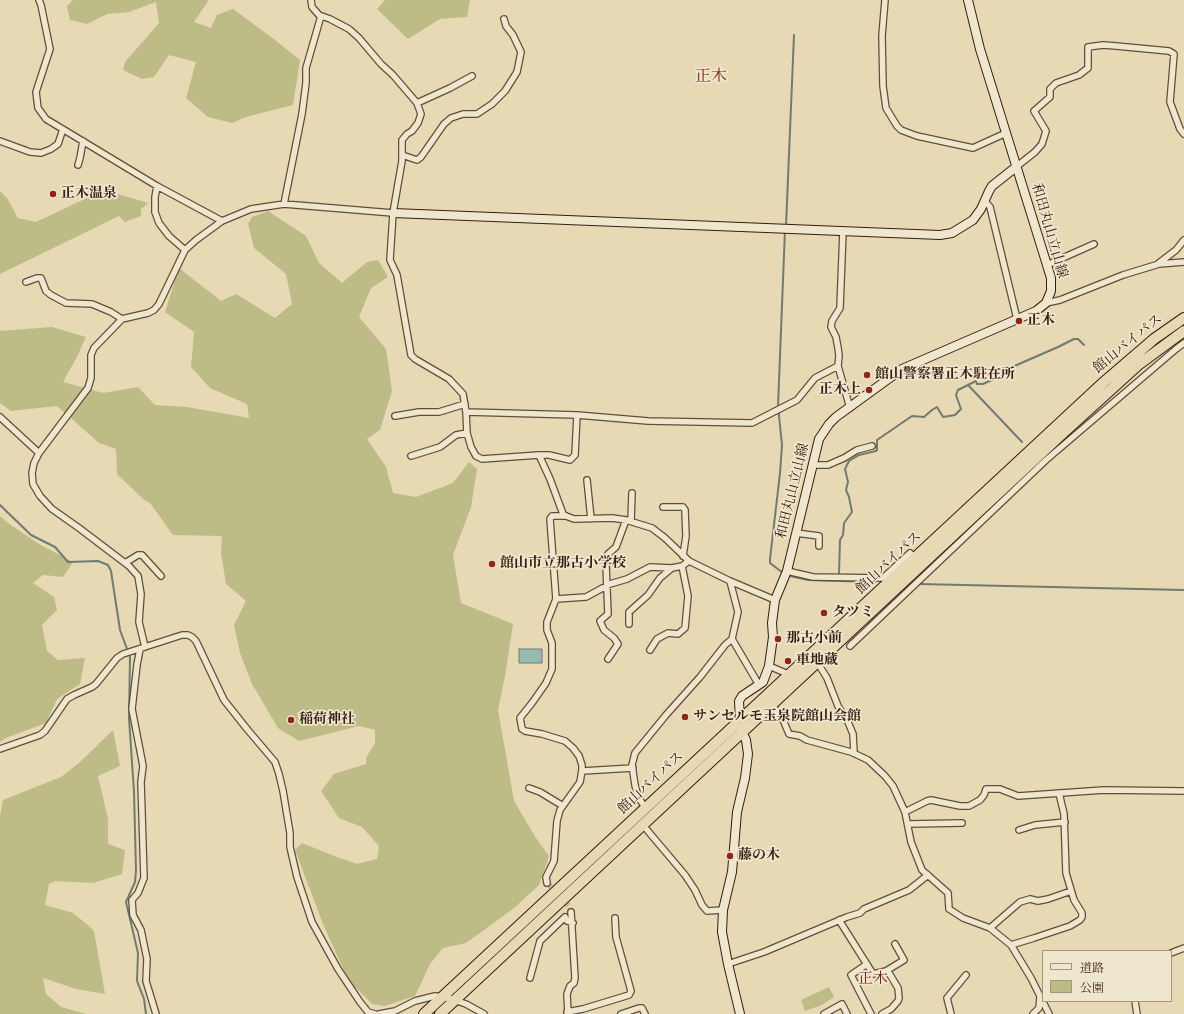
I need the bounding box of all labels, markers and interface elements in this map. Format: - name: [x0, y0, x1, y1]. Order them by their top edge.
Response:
- district label: 正木: [695, 67, 727, 87]
- street label: 和田丸山立山線: [1027, 182, 1071, 280]
- place label: 正木温泉: [61, 186, 117, 202]
- marker: 正木温泉: [48, 189, 58, 199]
- street label: 館山バイパス: [1090, 311, 1166, 377]
- place label: 正木: [1027, 313, 1055, 329]
- marker: 正木: [1014, 316, 1024, 326]
- place label: 館山警察署正木駐在所: [875, 367, 1015, 383]
- marker: 館山警察署正木駐在所: [862, 370, 872, 380]
- place label: 正木上: [819, 382, 861, 398]
- marker: 正木上: [864, 385, 874, 395]
- street label: 和田丸山立山線: [773, 441, 813, 541]
- street label: 館山バイパス: [853, 528, 925, 598]
- place label: 館山市立那古小学校: [500, 556, 626, 572]
- marker: 館山市立那古小学校: [487, 559, 497, 569]
- place label: タツミ: [832, 605, 874, 621]
- marker: タツミ: [819, 608, 829, 618]
- place label: 那古小前: [786, 631, 842, 647]
- marker: 那古小前: [773, 634, 783, 644]
- place label: 車地蔵: [796, 653, 838, 669]
- marker: 車地蔵: [783, 656, 793, 666]
- place label: サンセルモ玉泉院館山会館: [693, 709, 861, 725]
- place label: 稲荷神社: [299, 712, 355, 728]
- marker: サンセルモ玉泉院館山会館: [680, 712, 690, 722]
- marker: 稲荷神社: [286, 715, 296, 725]
- street label: 館山バイパス: [615, 748, 687, 818]
- place label: 藤の木: [738, 848, 780, 864]
- marker: 藤の木: [725, 851, 735, 861]
- legend: [1042, 950, 1172, 1002]
- text: 道路: [1080, 961, 1104, 975]
- district label: 正木: [858, 970, 888, 988]
- text: 公園: [1080, 981, 1104, 995]

